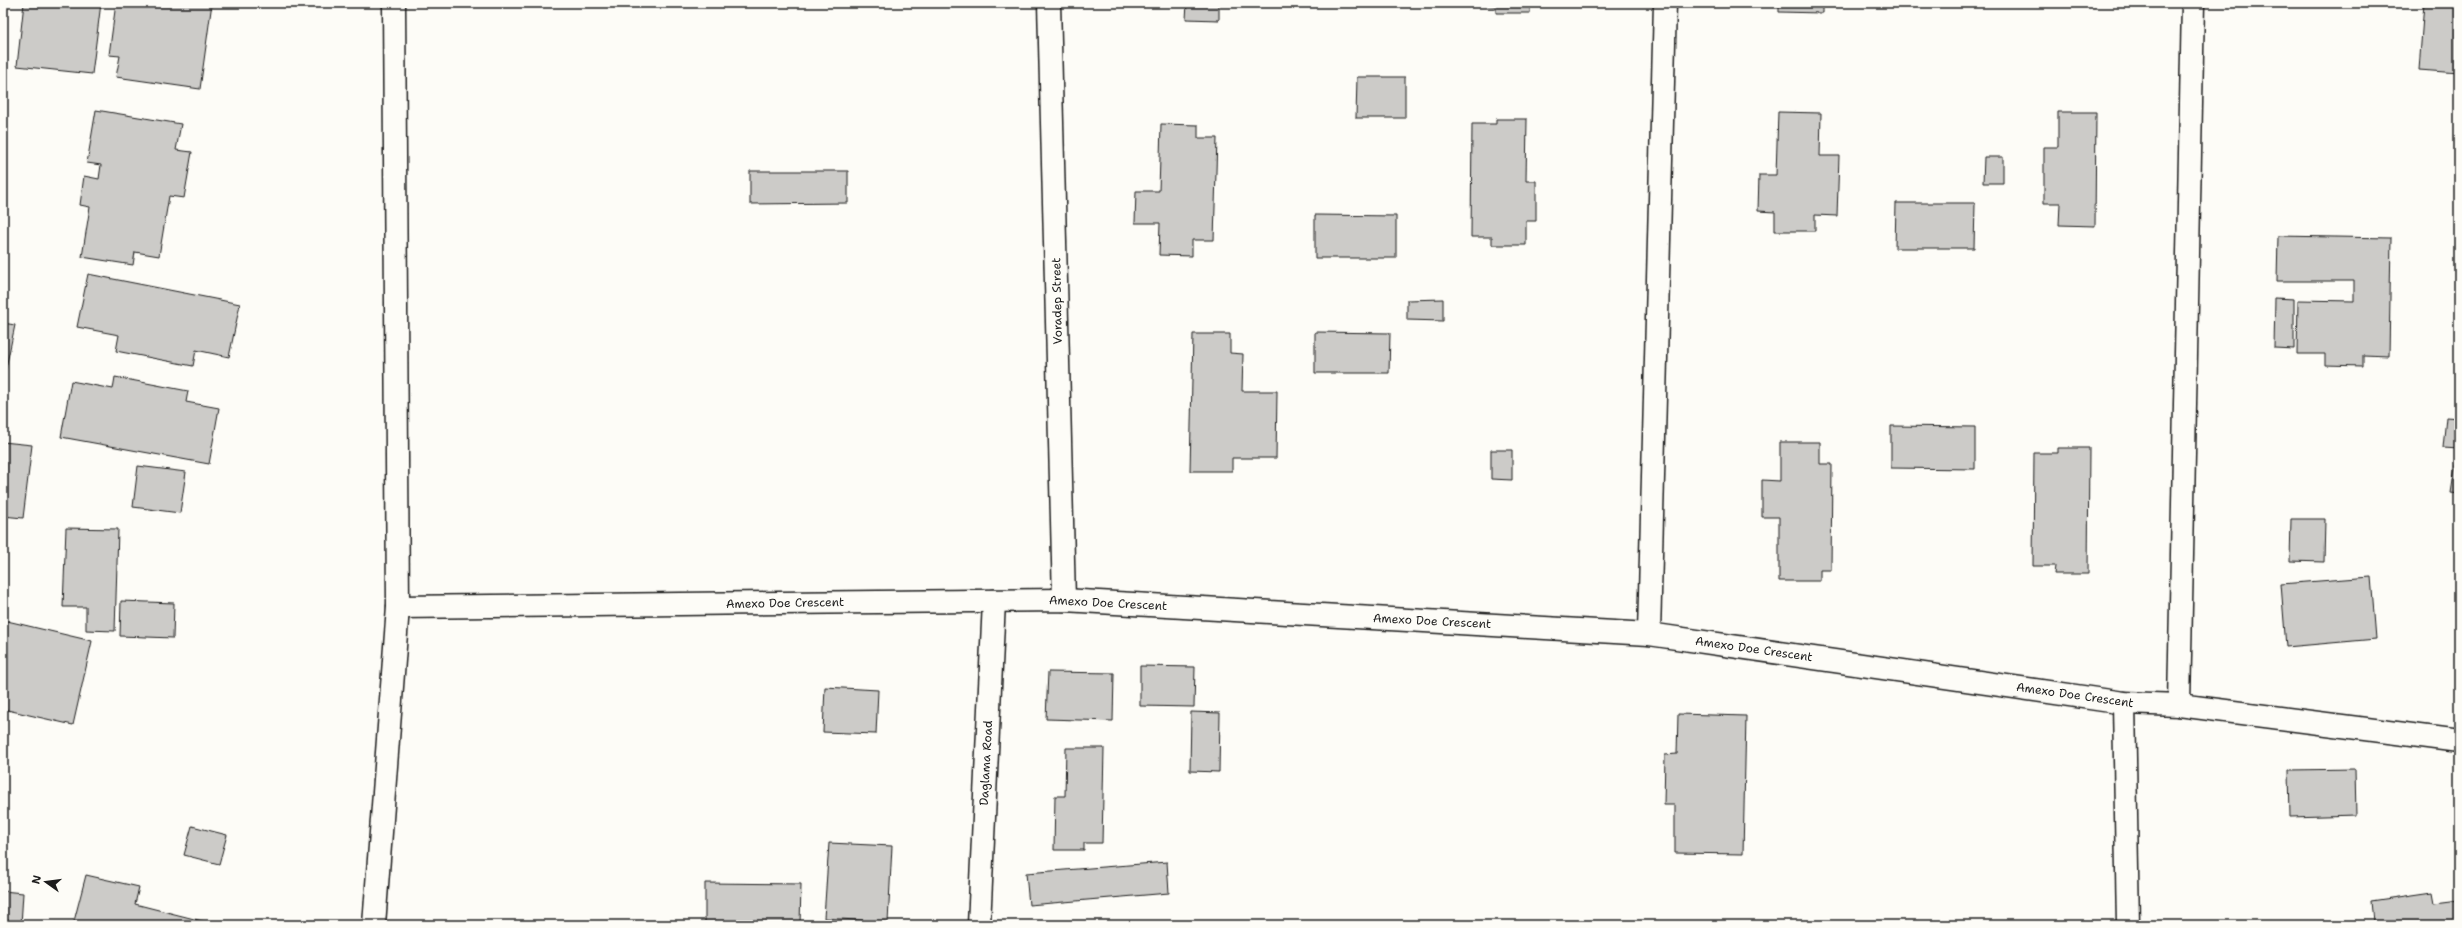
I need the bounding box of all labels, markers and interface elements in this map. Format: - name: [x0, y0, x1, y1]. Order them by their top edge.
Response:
- street label: Voradep Street: [1048, 257, 1066, 345]
- street label: Amexo Doe Crescent: [1048, 592, 1168, 614]
- street label: Amexo Doe Crescent: [726, 594, 844, 612]
- street label: Amexo Doe Crescent: [1372, 610, 1492, 632]
- street label: Amexo Doe Crescent: [1694, 633, 1814, 665]
- street label: Amexo Doe Crescent: [2015, 679, 2135, 711]
- street label: Daglama Road: [976, 720, 996, 806]
- north arrow: [26, 862, 66, 902]
- text: N: [28, 873, 45, 886]

